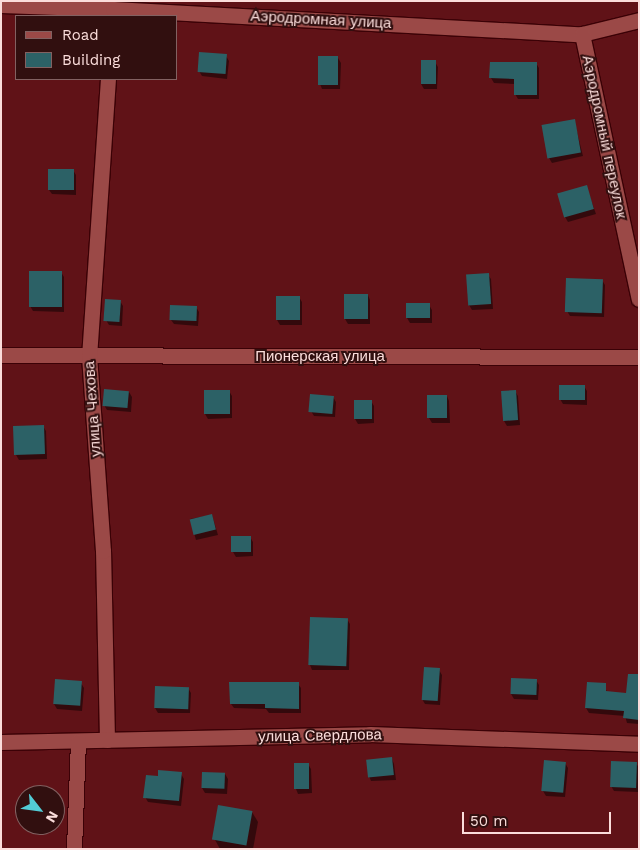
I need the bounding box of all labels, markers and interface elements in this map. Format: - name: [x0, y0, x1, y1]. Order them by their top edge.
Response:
- street label: Аэродромная улица: [250, 7, 392, 33]
- legend: [15, 15, 178, 80]
- text: Road: [62, 26, 99, 44]
- text: Building: [62, 51, 120, 69]
- street label: Аэродромный переулок: [578, 54, 630, 220]
- street label: Пионерская улица: [255, 348, 385, 366]
- street label: улица Чехова: [81, 360, 105, 458]
- street label: улица Свердлова: [258, 726, 382, 746]
- north arrow: [15, 785, 65, 835]
- scale bar: [465, 802, 614, 834]
- text: N: [43, 809, 62, 825]
- text: 50 m: [470, 812, 507, 830]

